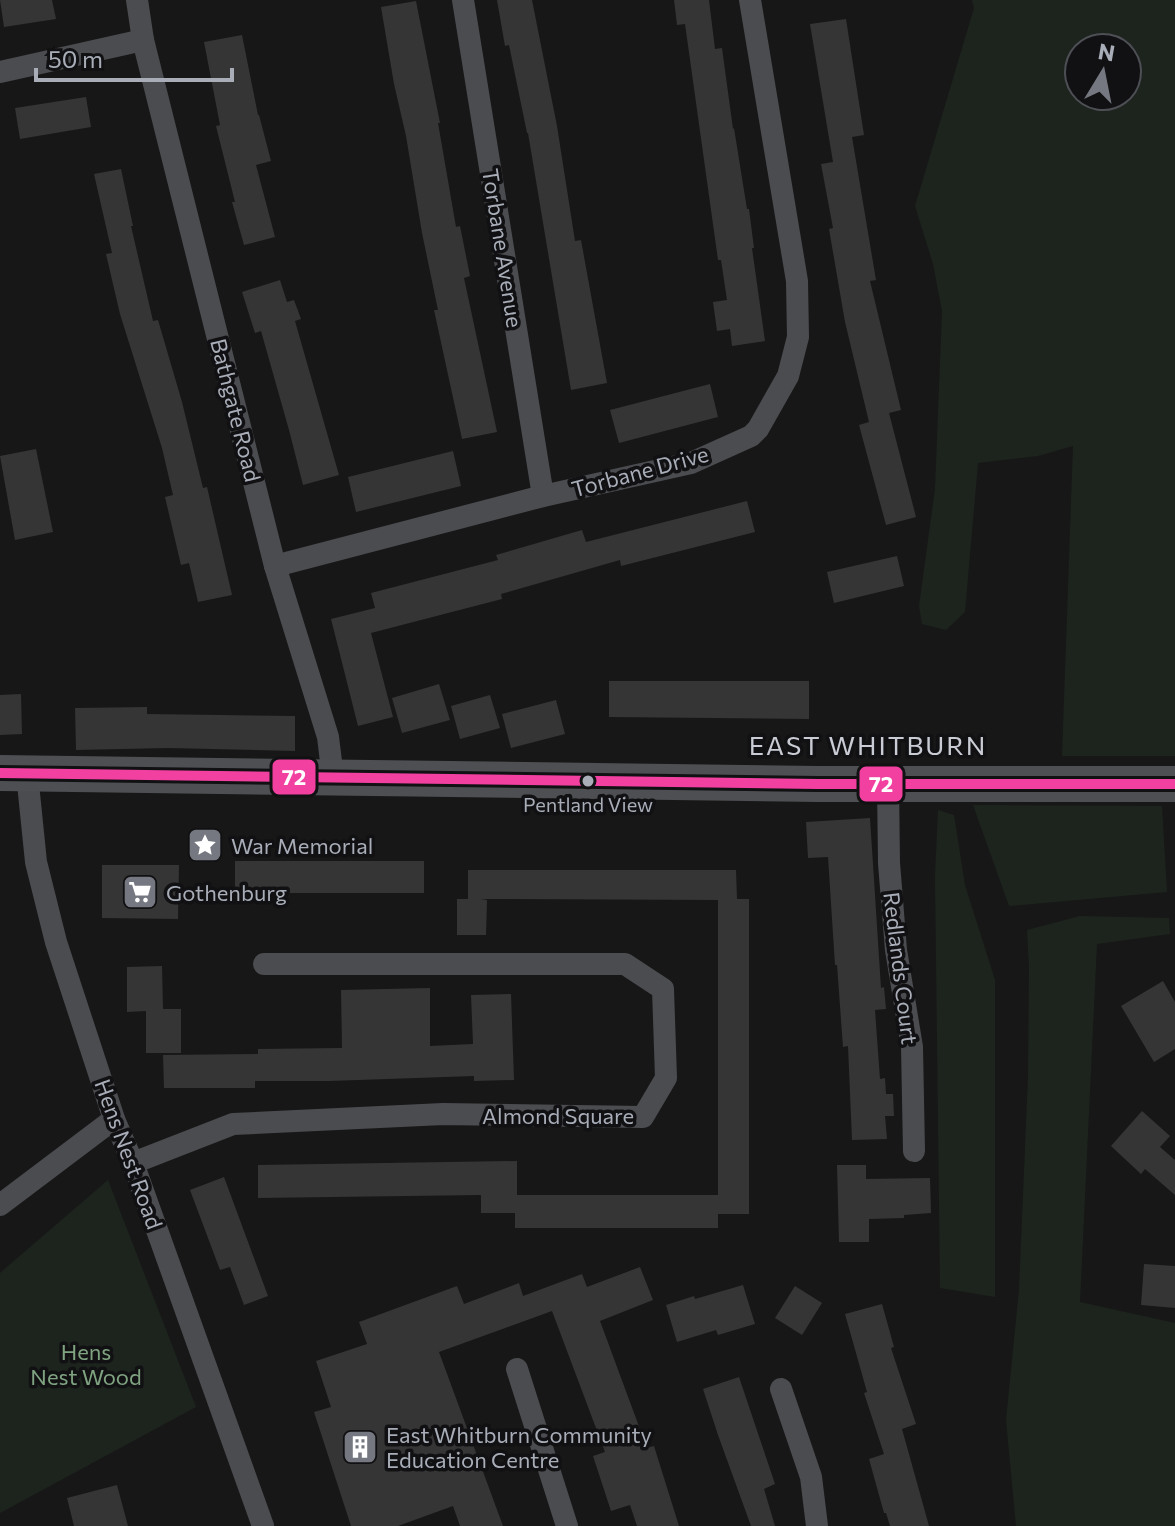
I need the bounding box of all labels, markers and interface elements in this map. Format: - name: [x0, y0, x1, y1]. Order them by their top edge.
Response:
- scale bar: [36, 32, 232, 82]
- north arrow: [1063, 32, 1143, 112]
- text: N: [1096, 37, 1117, 67]
- text: 50 m: [48, 44, 103, 73]
- street label: Torbane Avenue: [477, 167, 529, 329]
- street label: Bathgate Road: [205, 336, 267, 484]
- street label: Torbane Drive: [569, 440, 711, 502]
- district label: EAST WHITBURN: [749, 729, 987, 760]
- line badge: 72: [271, 758, 317, 796]
- text: 72: [282, 763, 306, 790]
- line badge: 72: [858, 765, 904, 803]
- text: 72: [869, 770, 893, 797]
- marker: Pentland View: [580, 773, 596, 789]
- place label: Pentland View: [523, 792, 653, 816]
- place icon: War Memorial: [186, 826, 224, 864]
- place label: War Memorial: [231, 832, 373, 859]
- supermarket icon: Gothenburg: [121, 873, 159, 911]
- place label: Gothenburg: [166, 879, 287, 906]
- street label: Redlands Court: [878, 890, 924, 1046]
- street label: Hens Nest Road: [89, 1075, 169, 1233]
- street label: Almond Square: [482, 1102, 634, 1129]
- park label: Hens Nest Wood: [30, 1338, 142, 1390]
- place label: East Whitburn Community Education Centre: [386, 1421, 652, 1473]
- building icon: East Whitburn Community Education Centre: [341, 1428, 379, 1466]

